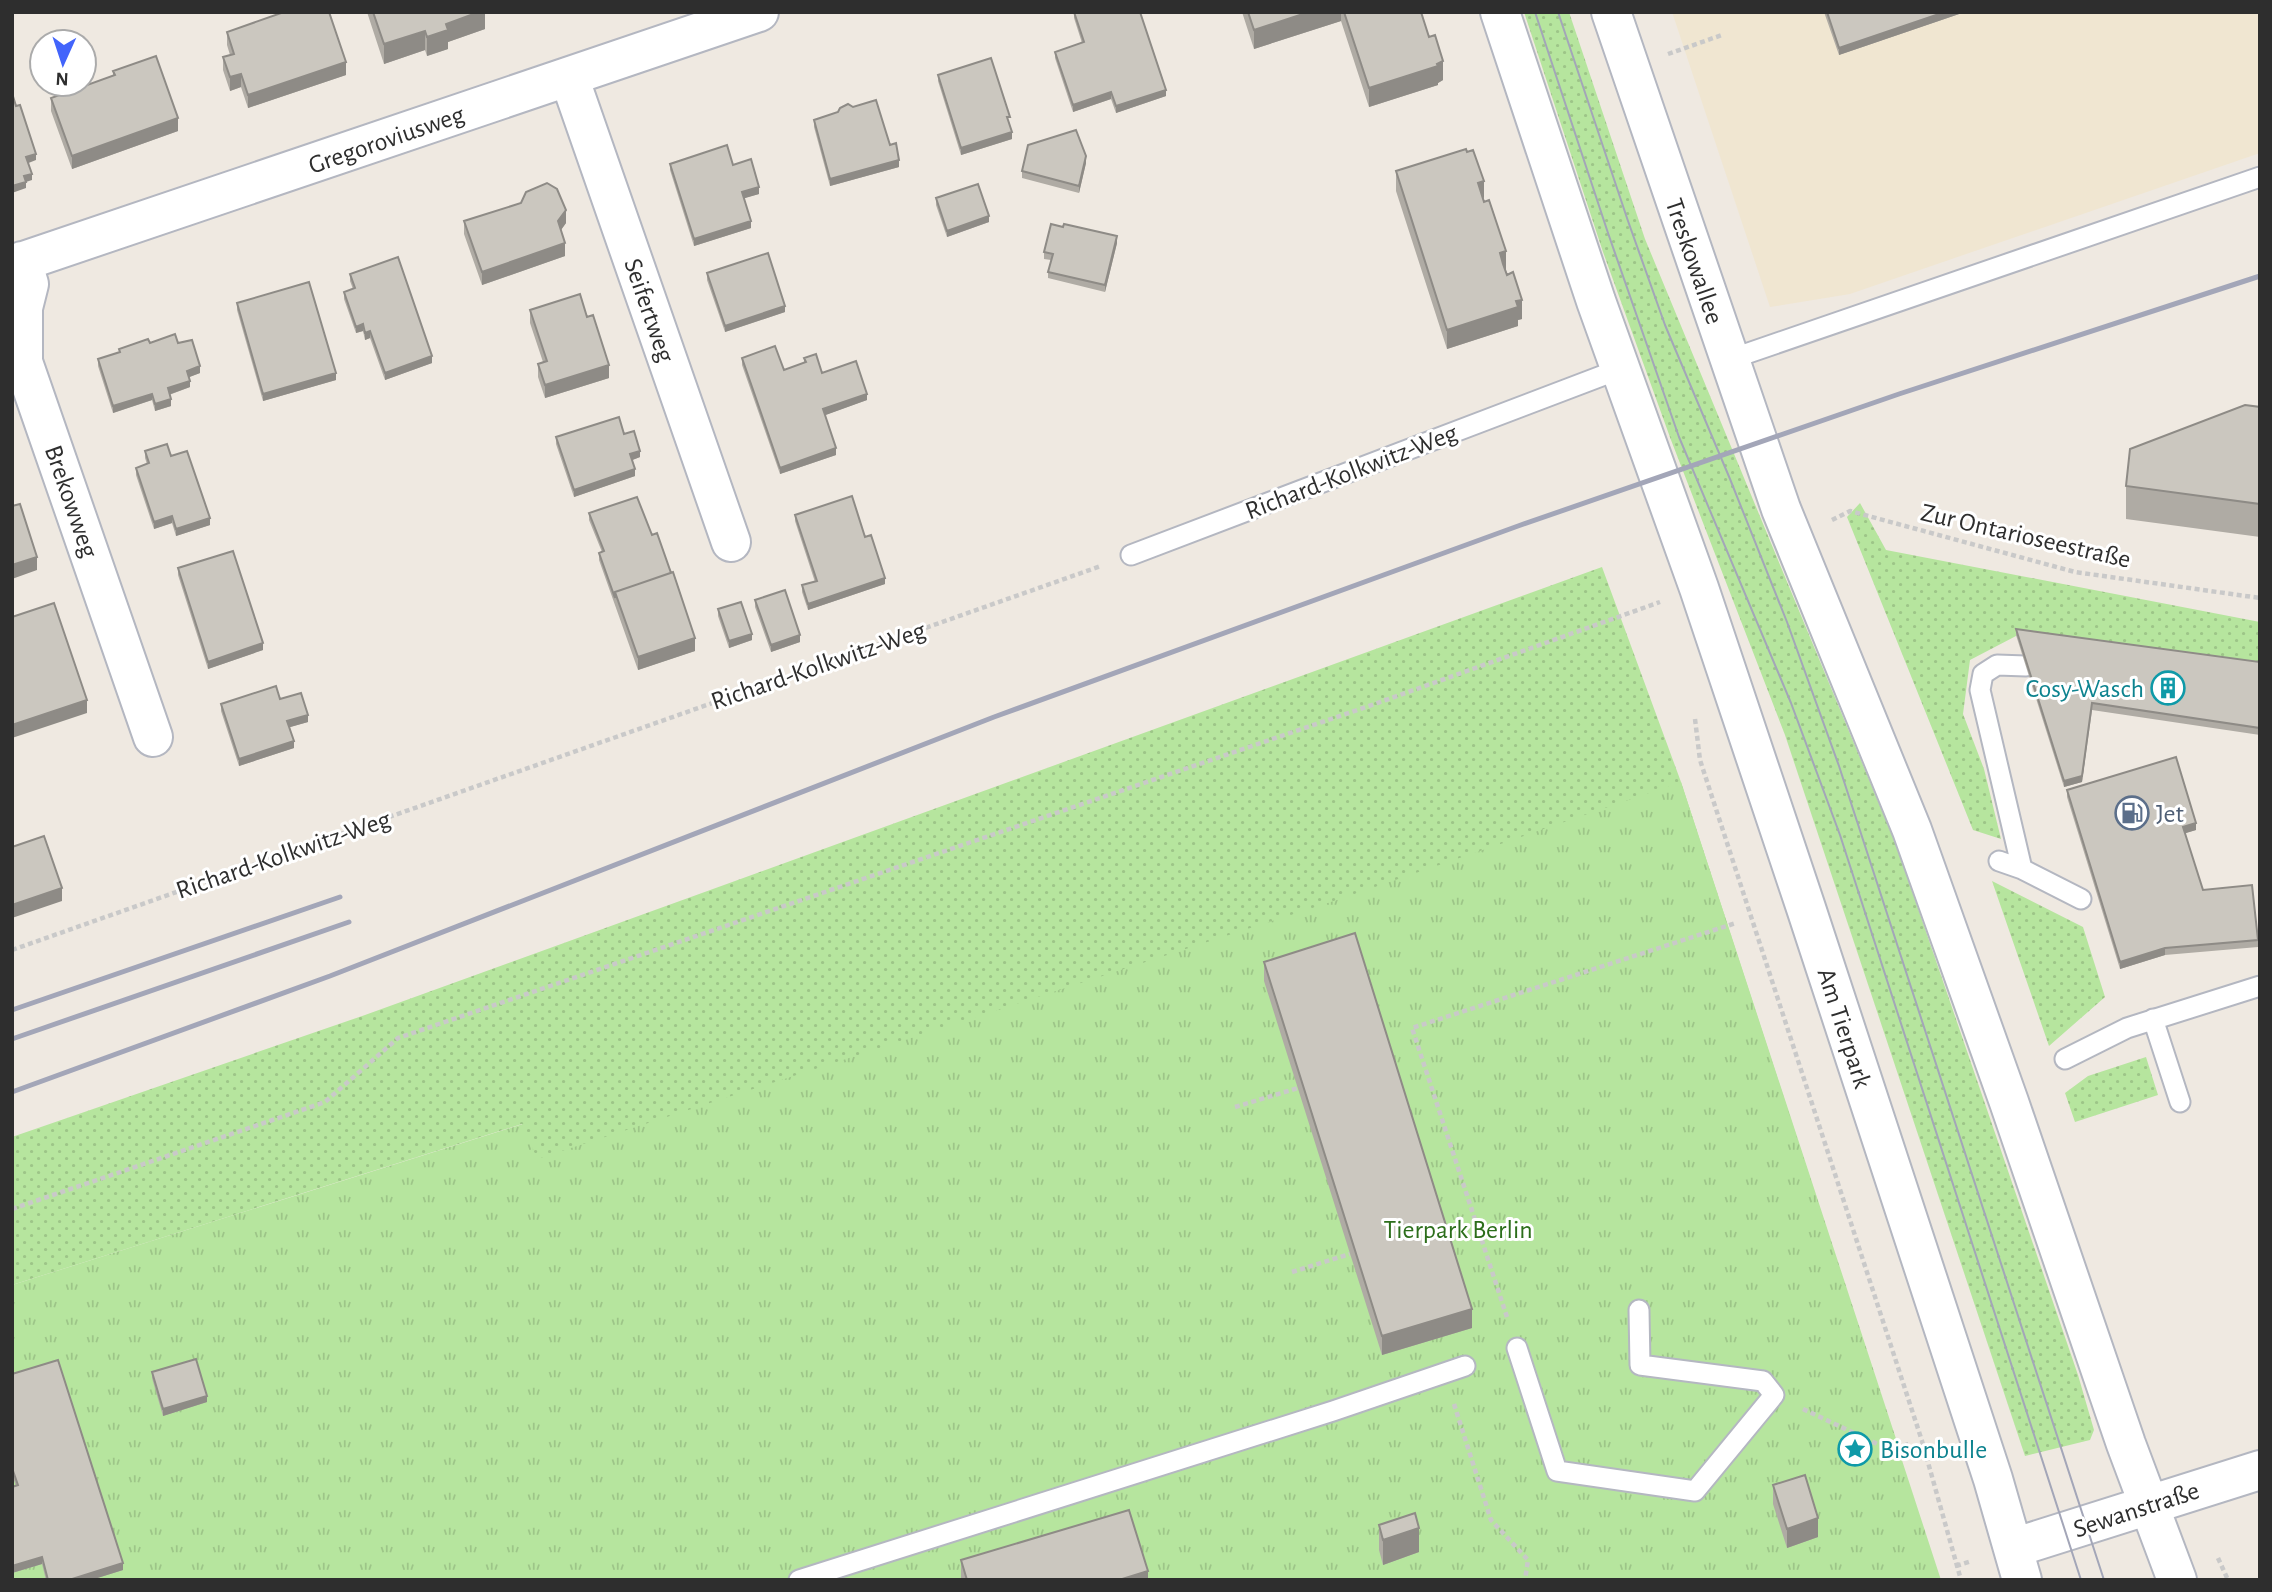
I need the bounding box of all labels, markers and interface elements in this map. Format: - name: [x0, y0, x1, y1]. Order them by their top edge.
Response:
- north arrow: [28, 28, 98, 98]
- text: N: [55, 69, 69, 88]
- street label: Gregoroviusweg: [305, 101, 468, 179]
- street label: Treskowallee: [1660, 195, 1728, 327]
- street label: Seifertweg: [619, 255, 679, 366]
- street label: Richard-Kolkwitz-Weg: [1242, 419, 1461, 524]
- street label: Brekowweg: [40, 442, 102, 561]
- street label: Zur Ontarioseestraße: [1918, 499, 2133, 573]
- street label: Richard-Kolkwitz-Weg: [708, 617, 929, 715]
- building icon: Cosy-Wasch: [2149, 669, 2187, 707]
- place label: Cosy-Wasch: [2025, 676, 2144, 702]
- fuel station icon: Jet: [2113, 794, 2151, 832]
- place label: Jet: [2156, 801, 2184, 827]
- street label: Richard-Kolkwitz-Weg: [173, 806, 394, 904]
- street label: Am Tierpark: [1812, 965, 1876, 1092]
- park label: Tierpark Berlin: [1383, 1217, 1533, 1243]
- place icon: Bisonbulle: [1836, 1430, 1874, 1468]
- place label: Bisonbulle: [1880, 1437, 1987, 1463]
- street label: Sewanstraße: [2070, 1477, 2202, 1542]

